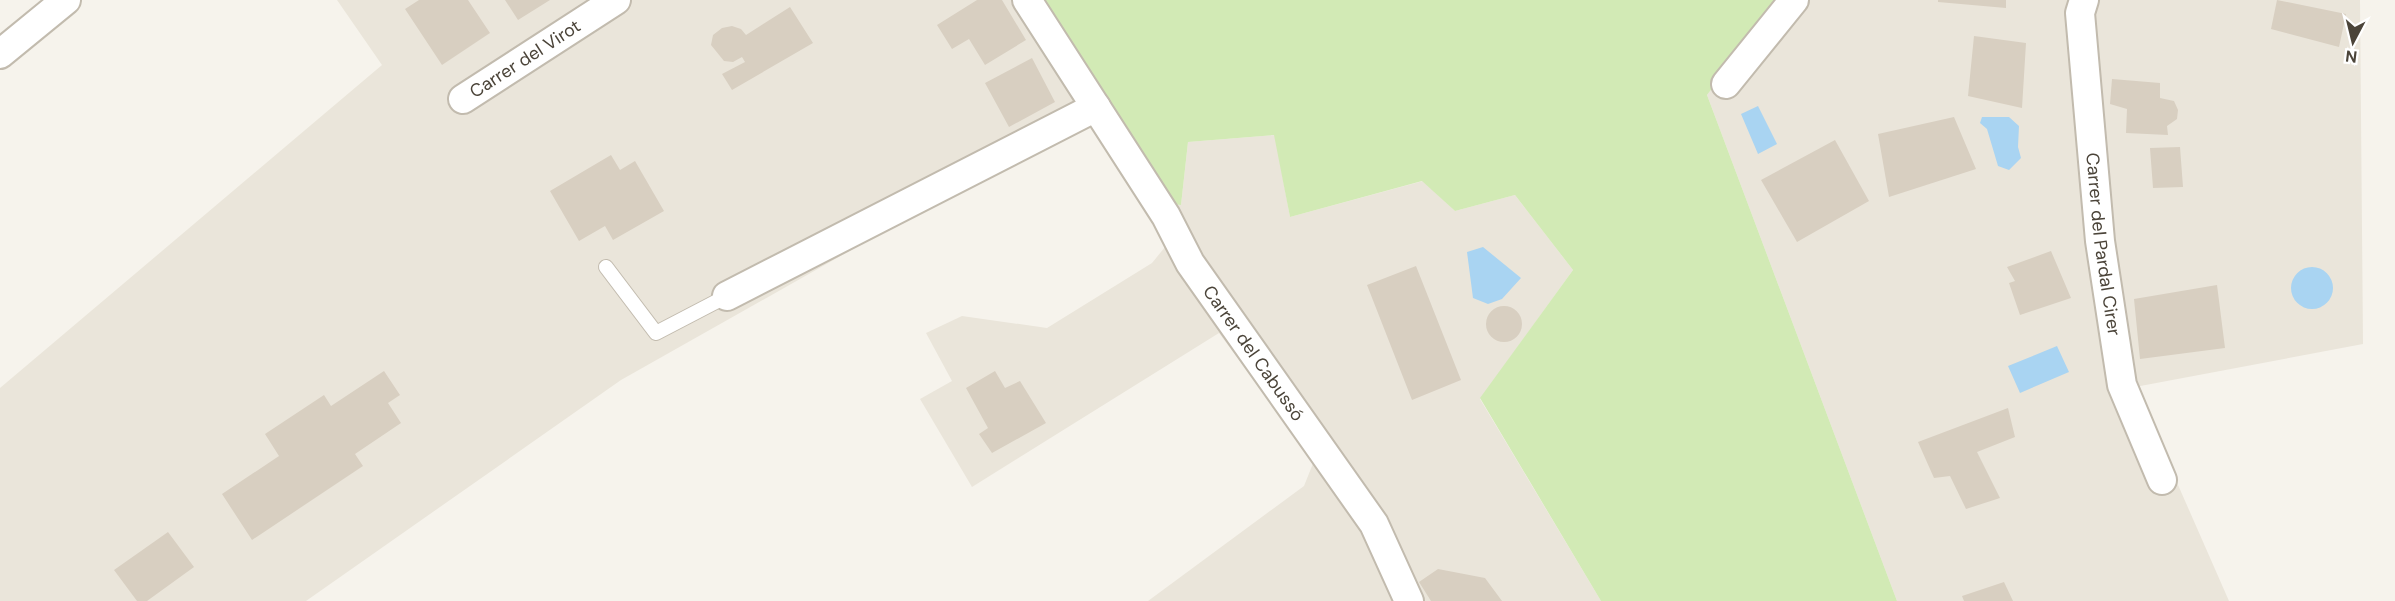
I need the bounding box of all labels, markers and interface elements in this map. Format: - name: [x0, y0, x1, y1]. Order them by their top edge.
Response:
- north arrow: [2323, 12, 2383, 72]
- street label: Carrer del Virot: [465, 14, 585, 104]
- text: N: [2344, 45, 2358, 68]
- street label: Carrer del Pardal Cirer: [2080, 152, 2126, 338]
- street label: Carrer del Cabussó: [1197, 281, 1310, 426]

